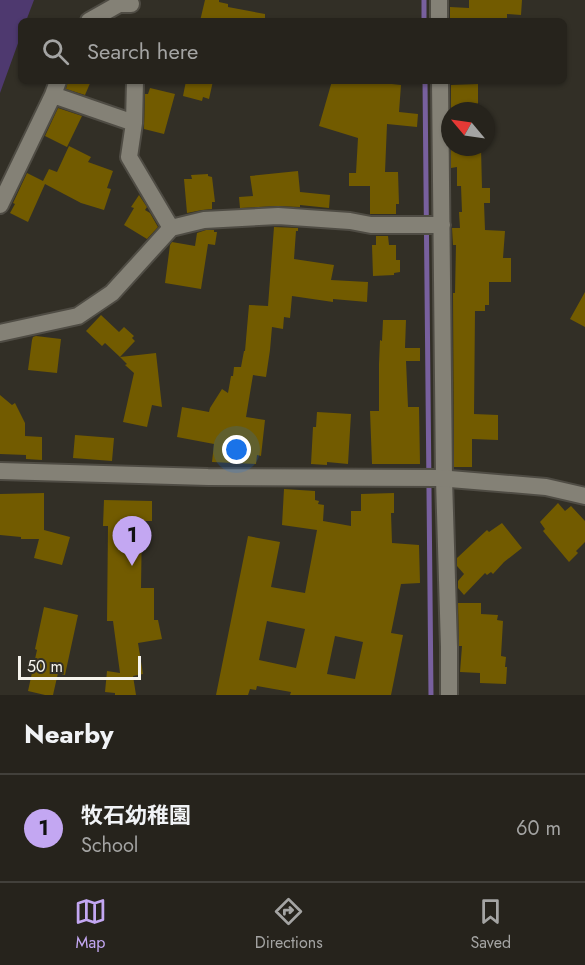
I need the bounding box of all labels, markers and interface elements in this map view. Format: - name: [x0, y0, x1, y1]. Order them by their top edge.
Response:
- search box: [18, 18, 567, 84]
- icon: search: [39, 35, 72, 68]
- text: Search here: [87, 35, 198, 67]
- north arrow: [441, 102, 495, 156]
- your location: [222, 435, 251, 464]
- pin: 1: [112, 516, 152, 566]
- scale bar: [18, 653, 141, 680]
- text: 50 m: [27, 655, 63, 678]
- text: Nearby: [24, 715, 113, 753]
- text: 牧石幼稚園: [81, 799, 191, 831]
- text: 1: [38, 814, 49, 843]
- text: 60 m: [516, 814, 561, 843]
- text: School: [81, 831, 138, 860]
- tab: Map: [74, 895, 107, 954]
- tab: Directions: [255, 895, 323, 954]
- tab: Saved: [470, 895, 511, 954]

